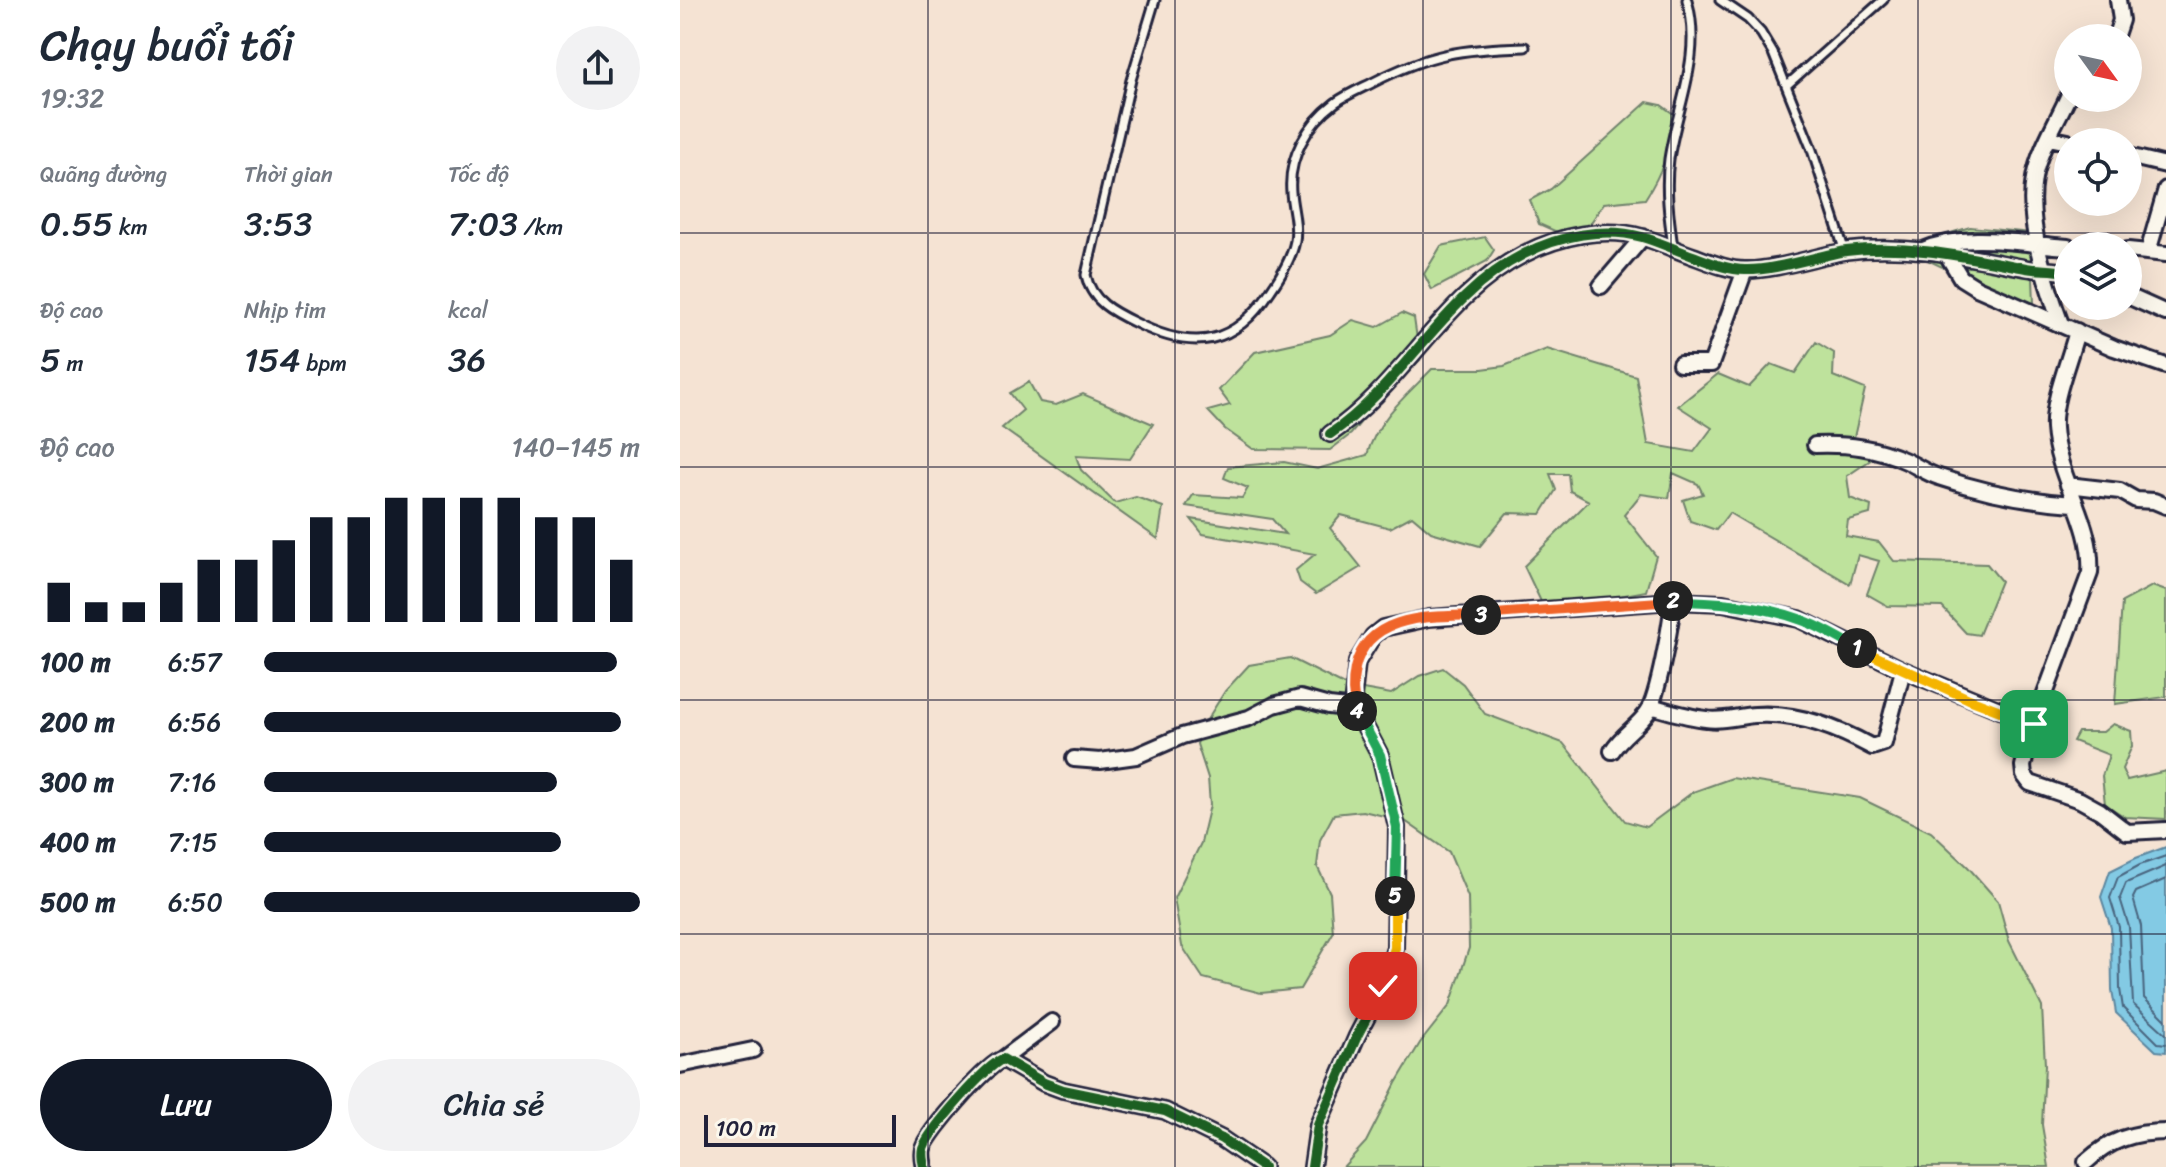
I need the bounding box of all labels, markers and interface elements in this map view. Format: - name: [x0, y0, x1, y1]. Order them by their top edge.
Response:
- text: Chạy buổi tối: [40, 6, 294, 84]
- north arrow: [2054, 24, 2142, 112]
- map controls: [2054, 24, 2142, 320]
- button: share: [556, 26, 640, 110]
- text: 19:32: [40, 75, 104, 121]
- button: locate: [2054, 128, 2142, 216]
- text: Quãng đường: [40, 155, 167, 194]
- text: Thời gian: [244, 155, 333, 194]
- text: Tốc độ: [448, 155, 509, 194]
- text: 0.55: [40, 194, 113, 254]
- text: 3:53: [244, 194, 312, 254]
- text: 7:03: [448, 194, 518, 254]
- text: km: [113, 208, 148, 247]
- text: /km: [518, 208, 563, 247]
- button: layers: [2054, 232, 2142, 320]
- text: Độ cao: [40, 291, 103, 330]
- text: Nhịp tim: [244, 291, 326, 330]
- text: kcal: [448, 291, 488, 330]
- text: 5: [40, 330, 61, 390]
- text: 154: [244, 330, 301, 390]
- text: 36: [448, 330, 486, 390]
- text: m: [61, 344, 83, 383]
- text: bpm: [301, 344, 347, 383]
- text: Độ cao: [40, 424, 115, 470]
- text: 140–145 m: [511, 424, 640, 470]
- pin: 2: [1653, 581, 1693, 621]
- text: 2: [1667, 581, 1679, 620]
- pin: 3: [1461, 595, 1501, 635]
- text: 3: [1475, 595, 1487, 634]
- pin: 1: [1837, 628, 1877, 668]
- text: 1: [1852, 628, 1862, 667]
- text: 100 m: [40, 639, 111, 685]
- text: 6:57: [168, 639, 221, 685]
- pin: [2000, 690, 2068, 758]
- pin: 4: [1337, 691, 1377, 731]
- text: 4: [1350, 691, 1364, 730]
- text: 200 m: [40, 699, 115, 745]
- text: 6:56: [168, 699, 221, 745]
- icon: arrive: [2012, 702, 2056, 746]
- text: 300 m: [40, 759, 114, 805]
- text: 7:16: [168, 759, 217, 805]
- text: 400 m: [40, 819, 116, 865]
- text: 7:15: [168, 819, 218, 865]
- pin: 5: [1375, 876, 1415, 916]
- text: 5: [1388, 876, 1402, 915]
- text: 500 m: [40, 879, 115, 925]
- text: 6:50: [168, 879, 223, 925]
- pin: [1349, 952, 1417, 1020]
- icon: check: [1361, 964, 1405, 1008]
- button: Lưu: [40, 1059, 332, 1151]
- button: Chia sẻ: [348, 1059, 640, 1151]
- text: 100 m: [716, 1109, 776, 1148]
- scale bar: [704, 1111, 896, 1147]

